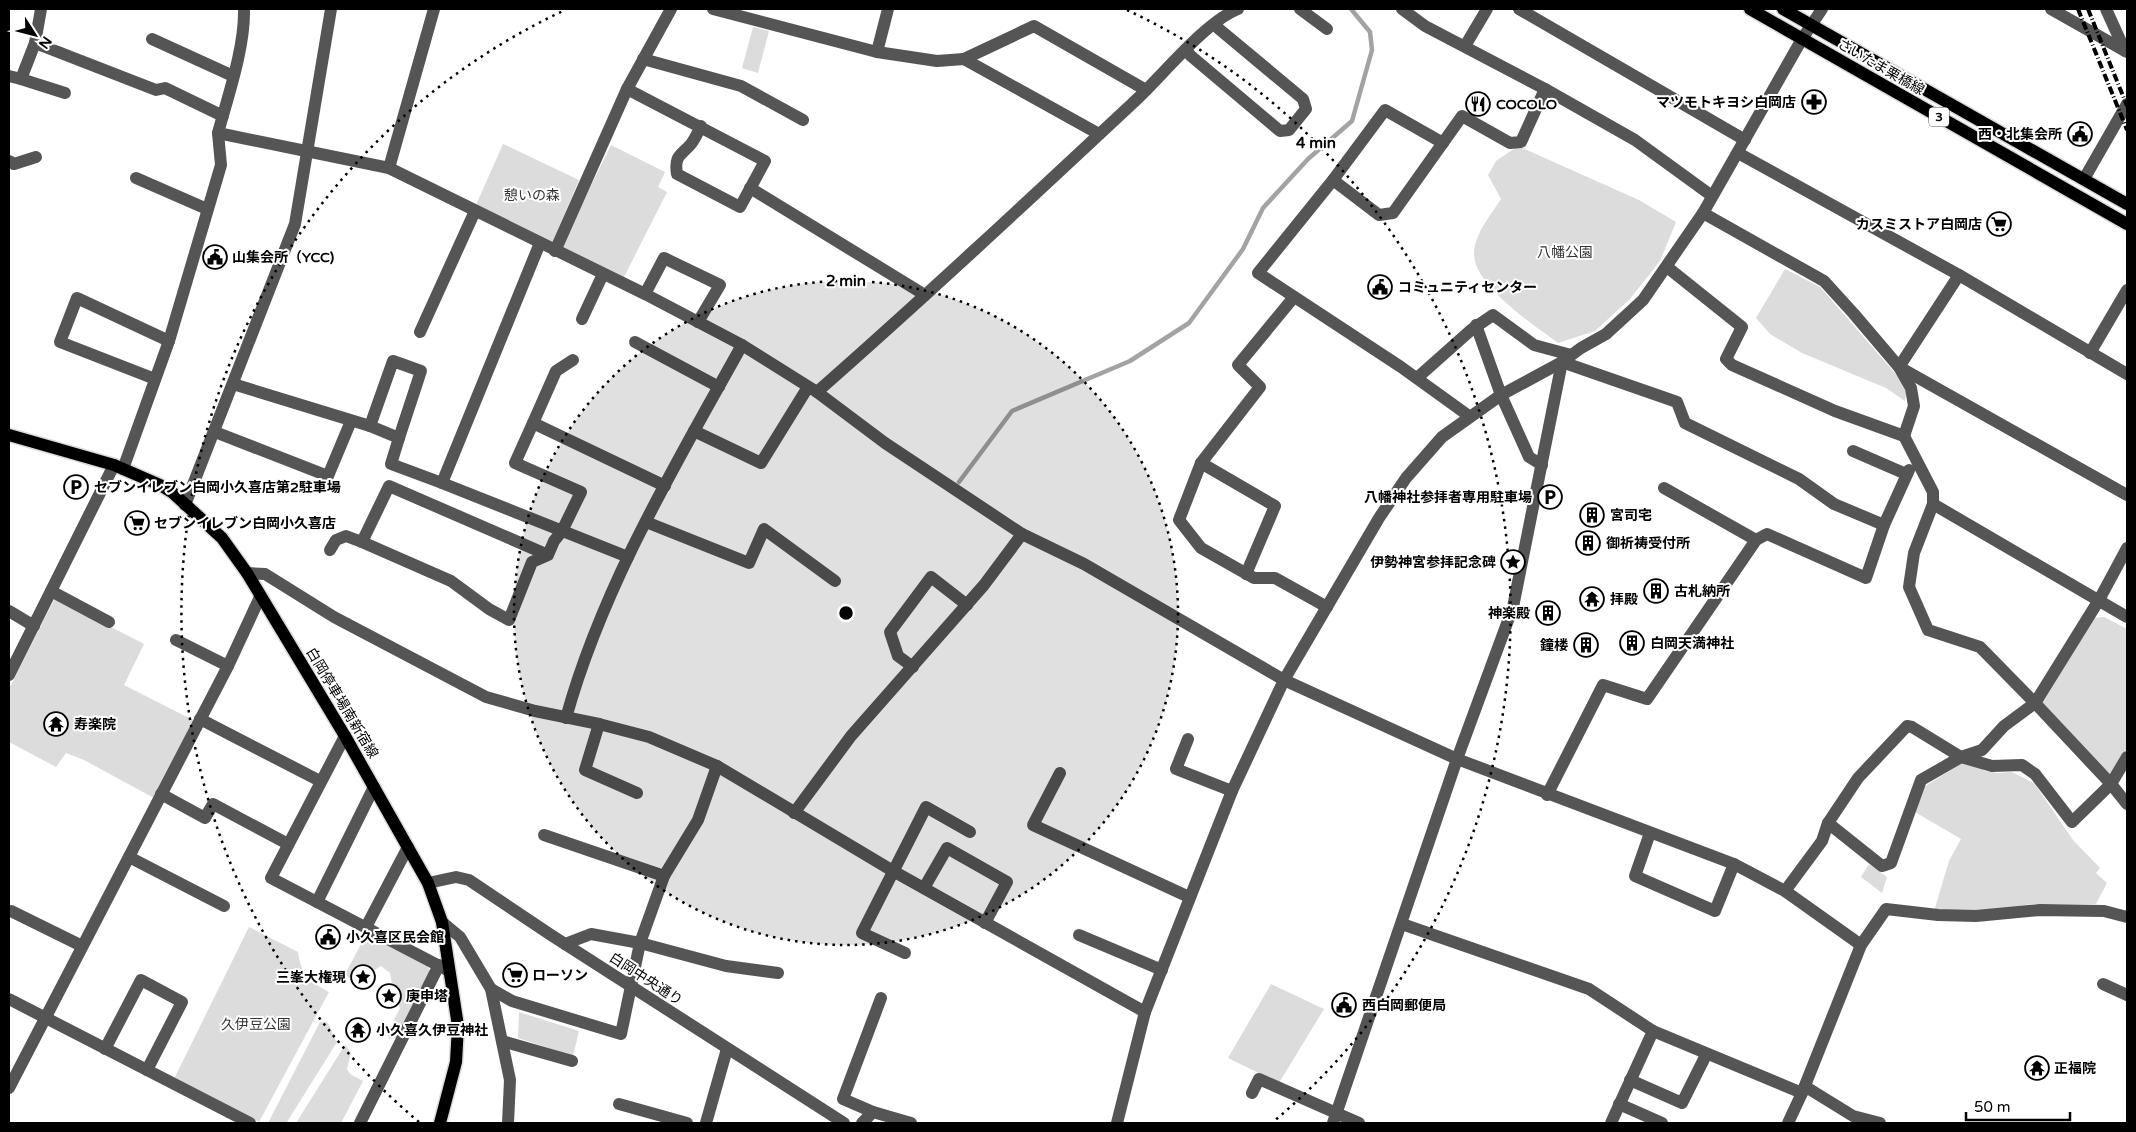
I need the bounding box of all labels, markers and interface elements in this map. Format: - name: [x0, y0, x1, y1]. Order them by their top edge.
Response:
- north arrow: [10, 10, 60, 60]
- text: N: [35, 33, 55, 52]
- street label: さいたま栗橋線: [1834, 35, 1928, 99]
- pharmacy icon: マツモトキヨシ白岡店: [1801, 89, 1827, 115]
- restaurant icon: COCOLO: [1465, 91, 1491, 117]
- place label: マツモトキヨシ白岡店: [1656, 94, 1796, 111]
- place label: COCOLO: [1496, 96, 1557, 113]
- road number: 3: [1929, 108, 1949, 126]
- public building icon: 西・北集会所: [2067, 121, 2093, 147]
- place label: 西・北集会所: [1978, 126, 2062, 143]
- text: 4 min: [1296, 134, 1336, 152]
- park label: 憩いの森: [504, 187, 560, 204]
- supermarket icon: カスミストア白岡店: [1986, 211, 2012, 237]
- place label: カスミストア白岡店: [1856, 216, 1982, 233]
- public building icon: 山集会所（YCC): [202, 244, 228, 270]
- park label: 八幡公園: [1537, 244, 1593, 261]
- place label: 山集会所（YCC): [232, 249, 334, 266]
- text: 2 min: [826, 272, 866, 290]
- public building icon: コミュニティセンター: [1367, 274, 1393, 300]
- place label: コミュニティセンター: [1398, 279, 1537, 296]
- parking icon: セブンイレブン白岡小久喜店第2駐車場: [63, 474, 89, 500]
- place label: セブンイレブン白岡小久喜店第2駐車場: [94, 479, 341, 496]
- parking icon: 八幡神社参拝者専用駐車場: [1537, 484, 1563, 510]
- place label: 八幡神社参拝者専用駐車場: [1364, 489, 1532, 506]
- building icon: 宮司宅: [1579, 502, 1605, 528]
- place label: 宮司宅: [1610, 507, 1652, 524]
- supermarket icon: セブンイレブン白岡小久喜店: [124, 510, 150, 536]
- place label: セブンイレブン白岡小久喜店: [154, 515, 336, 532]
- building icon: 御祈祷受付所: [1575, 530, 1601, 556]
- place label: 御祈祷受付所: [1606, 535, 1690, 552]
- place icon: 伊勢神宮参拝記念碑: [1500, 549, 1526, 575]
- place label: 伊勢神宮参拝記念碑: [1370, 554, 1496, 571]
- building icon: 古札納所: [1643, 578, 1669, 604]
- place label: 古札納所: [1674, 583, 1730, 600]
- temple icon: 拝殿: [1579, 586, 1605, 612]
- place label: 拝殿: [1610, 591, 1638, 608]
- building icon: 神楽殿: [1535, 600, 1561, 626]
- centre of rings: [837, 604, 855, 622]
- place label: 神楽殿: [1488, 605, 1530, 622]
- building icon: 白岡天満神社: [1619, 630, 1645, 656]
- building icon: 鐘楼: [1573, 632, 1599, 658]
- place label: 白岡天満神社: [1650, 635, 1734, 652]
- place label: 鐘楼: [1540, 637, 1569, 654]
- street label: 白岡停車場南新宿線: [302, 645, 382, 761]
- temple icon: 寿楽院: [43, 711, 69, 737]
- place label: 寿楽院: [74, 716, 116, 733]
- public building icon: 小久喜区民会館: [315, 924, 341, 950]
- place label: 小久喜区民会館: [346, 929, 444, 946]
- street label: 白岡中央通り: [606, 949, 686, 1009]
- supermarket icon: ローソン: [502, 962, 528, 988]
- place icon: 三峯大権現: [350, 964, 376, 990]
- place label: ローソン: [532, 967, 588, 984]
- place label: 三峯大権現: [276, 969, 346, 986]
- place icon: 庚申塔: [376, 983, 402, 1009]
- place label: 庚申塔: [406, 988, 448, 1005]
- public building icon: 西白岡郵便局: [1331, 992, 1357, 1018]
- place label: 西白岡郵便局: [1362, 997, 1446, 1014]
- park label: 久伊豆公園: [221, 1016, 291, 1033]
- temple icon: 小久喜久伊豆神社: [345, 1017, 371, 1043]
- place label: 小久喜久伊豆神社: [376, 1022, 488, 1039]
- temple icon: 正福院: [2024, 1055, 2050, 1081]
- place label: 正福院: [2054, 1060, 2096, 1077]
- scale bar: [1966, 1090, 2070, 1122]
- text: 50 m: [1974, 1098, 2011, 1116]

